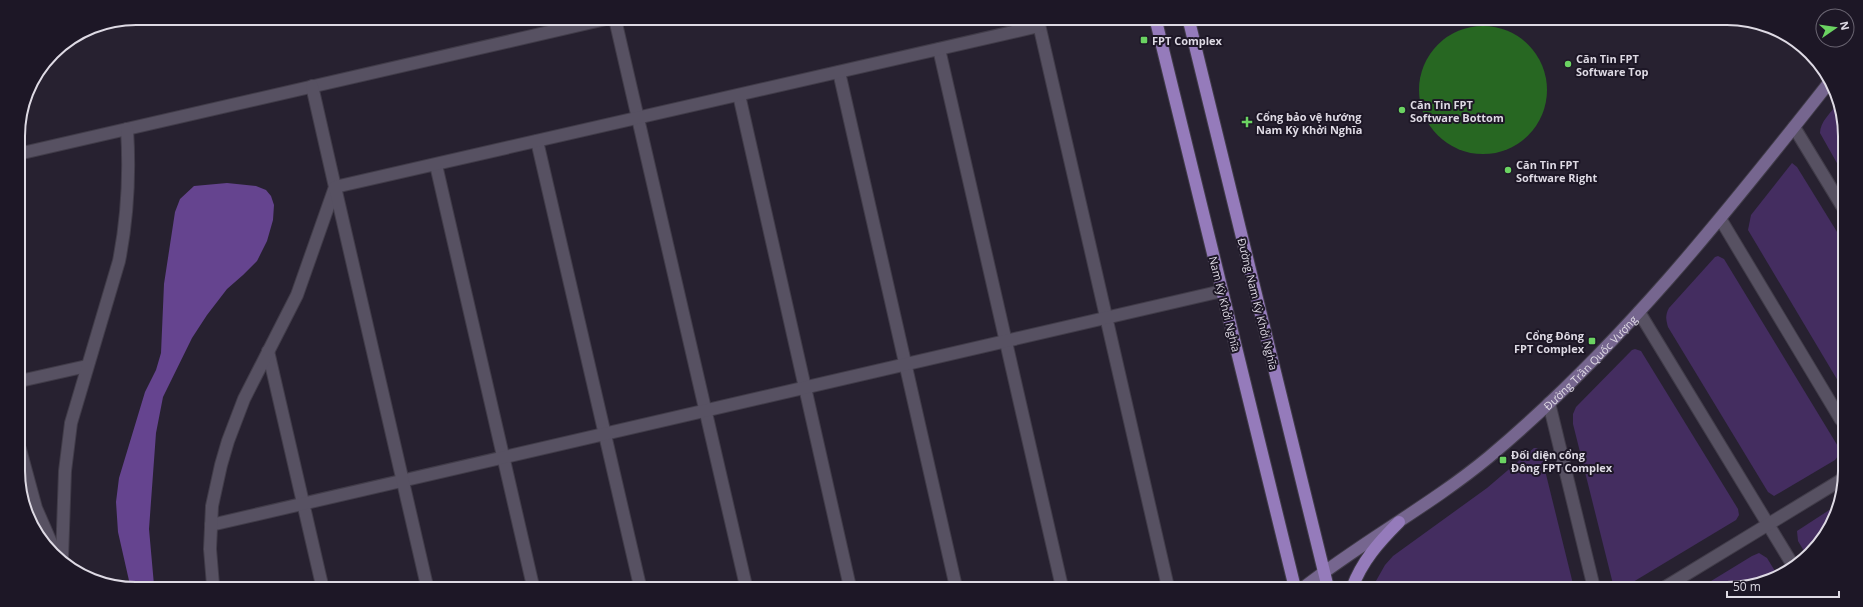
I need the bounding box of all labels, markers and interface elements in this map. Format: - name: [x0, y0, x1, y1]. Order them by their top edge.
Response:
- north arrow: [1815, 8, 1855, 48]
- text: N: [1837, 20, 1854, 32]
- place label: FPT Complex: [1152, 33, 1223, 48]
- marker: FPT Complex: [1139, 35, 1149, 45]
- place label: Căn Tin FPT Software Top: [1576, 51, 1648, 79]
- marker: Căn Tin FPT Software Top: [1563, 59, 1573, 69]
- place label: Căn Tin FPT Software Bottom: [1410, 97, 1504, 125]
- marker: Căn Tin FPT Software Bottom: [1397, 105, 1407, 115]
- place label: Cổng bảo vệ hướng Nam Kỳ Khởi Nghĩa: [1256, 109, 1362, 137]
- marker: Cổng bảo vệ hướng Nam Kỳ Khởi Nghĩa: [1241, 116, 1253, 128]
- place label: Căn Tin FPT Software Right: [1516, 157, 1597, 185]
- marker: Căn Tin FPT Software Right: [1503, 165, 1513, 175]
- street label: Đường Nam Kỳ Khởi Nghĩa: [1234, 236, 1282, 372]
- street label: Nam Kỳ Khởi Nghĩa: [1206, 255, 1244, 353]
- street label: Đường Trần Quốc Vượng: [1540, 312, 1640, 413]
- place label: Cổng Đông FPT Complex: [1514, 328, 1585, 356]
- marker: Cổng Đông FPT Complex: [1587, 336, 1597, 346]
- place label: Đối diện cổng Đông FPT Complex: [1511, 447, 1613, 475]
- marker: Đối diện cổng Đông FPT Complex: [1498, 455, 1508, 465]
- scale bar: [1727, 573, 1839, 599]
- text: 50 m: [1733, 578, 1761, 595]

